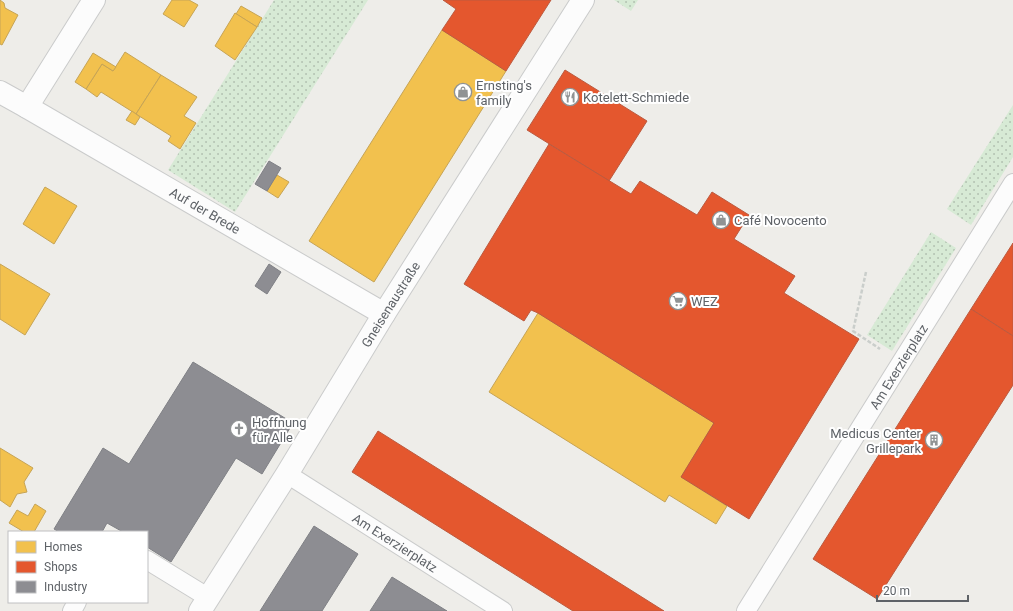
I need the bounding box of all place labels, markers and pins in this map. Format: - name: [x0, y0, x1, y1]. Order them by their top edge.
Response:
- place label: Ernsting's family: [476, 78, 532, 108]
- shop icon: Ernsting's family: [453, 82, 473, 102]
- restaurant icon: Kotelett-Schmiede: [560, 87, 580, 107]
- place label: Kotelett-Schmiede: [583, 90, 689, 105]
- shop icon: Café Novocento: [711, 210, 731, 230]
- place label: Café Novocento: [734, 213, 827, 228]
- supermarket icon: WEZ: [668, 291, 688, 311]
- place label: WEZ: [691, 294, 718, 309]
- place label: Hoffnung für Alle: [252, 415, 307, 445]
- church icon: Hoffnung für Alle: [229, 419, 249, 439]
- place label: Medicus Center Grillepark: [830, 426, 922, 456]
- building icon: Medicus Center Grillepark: [924, 430, 944, 450]

